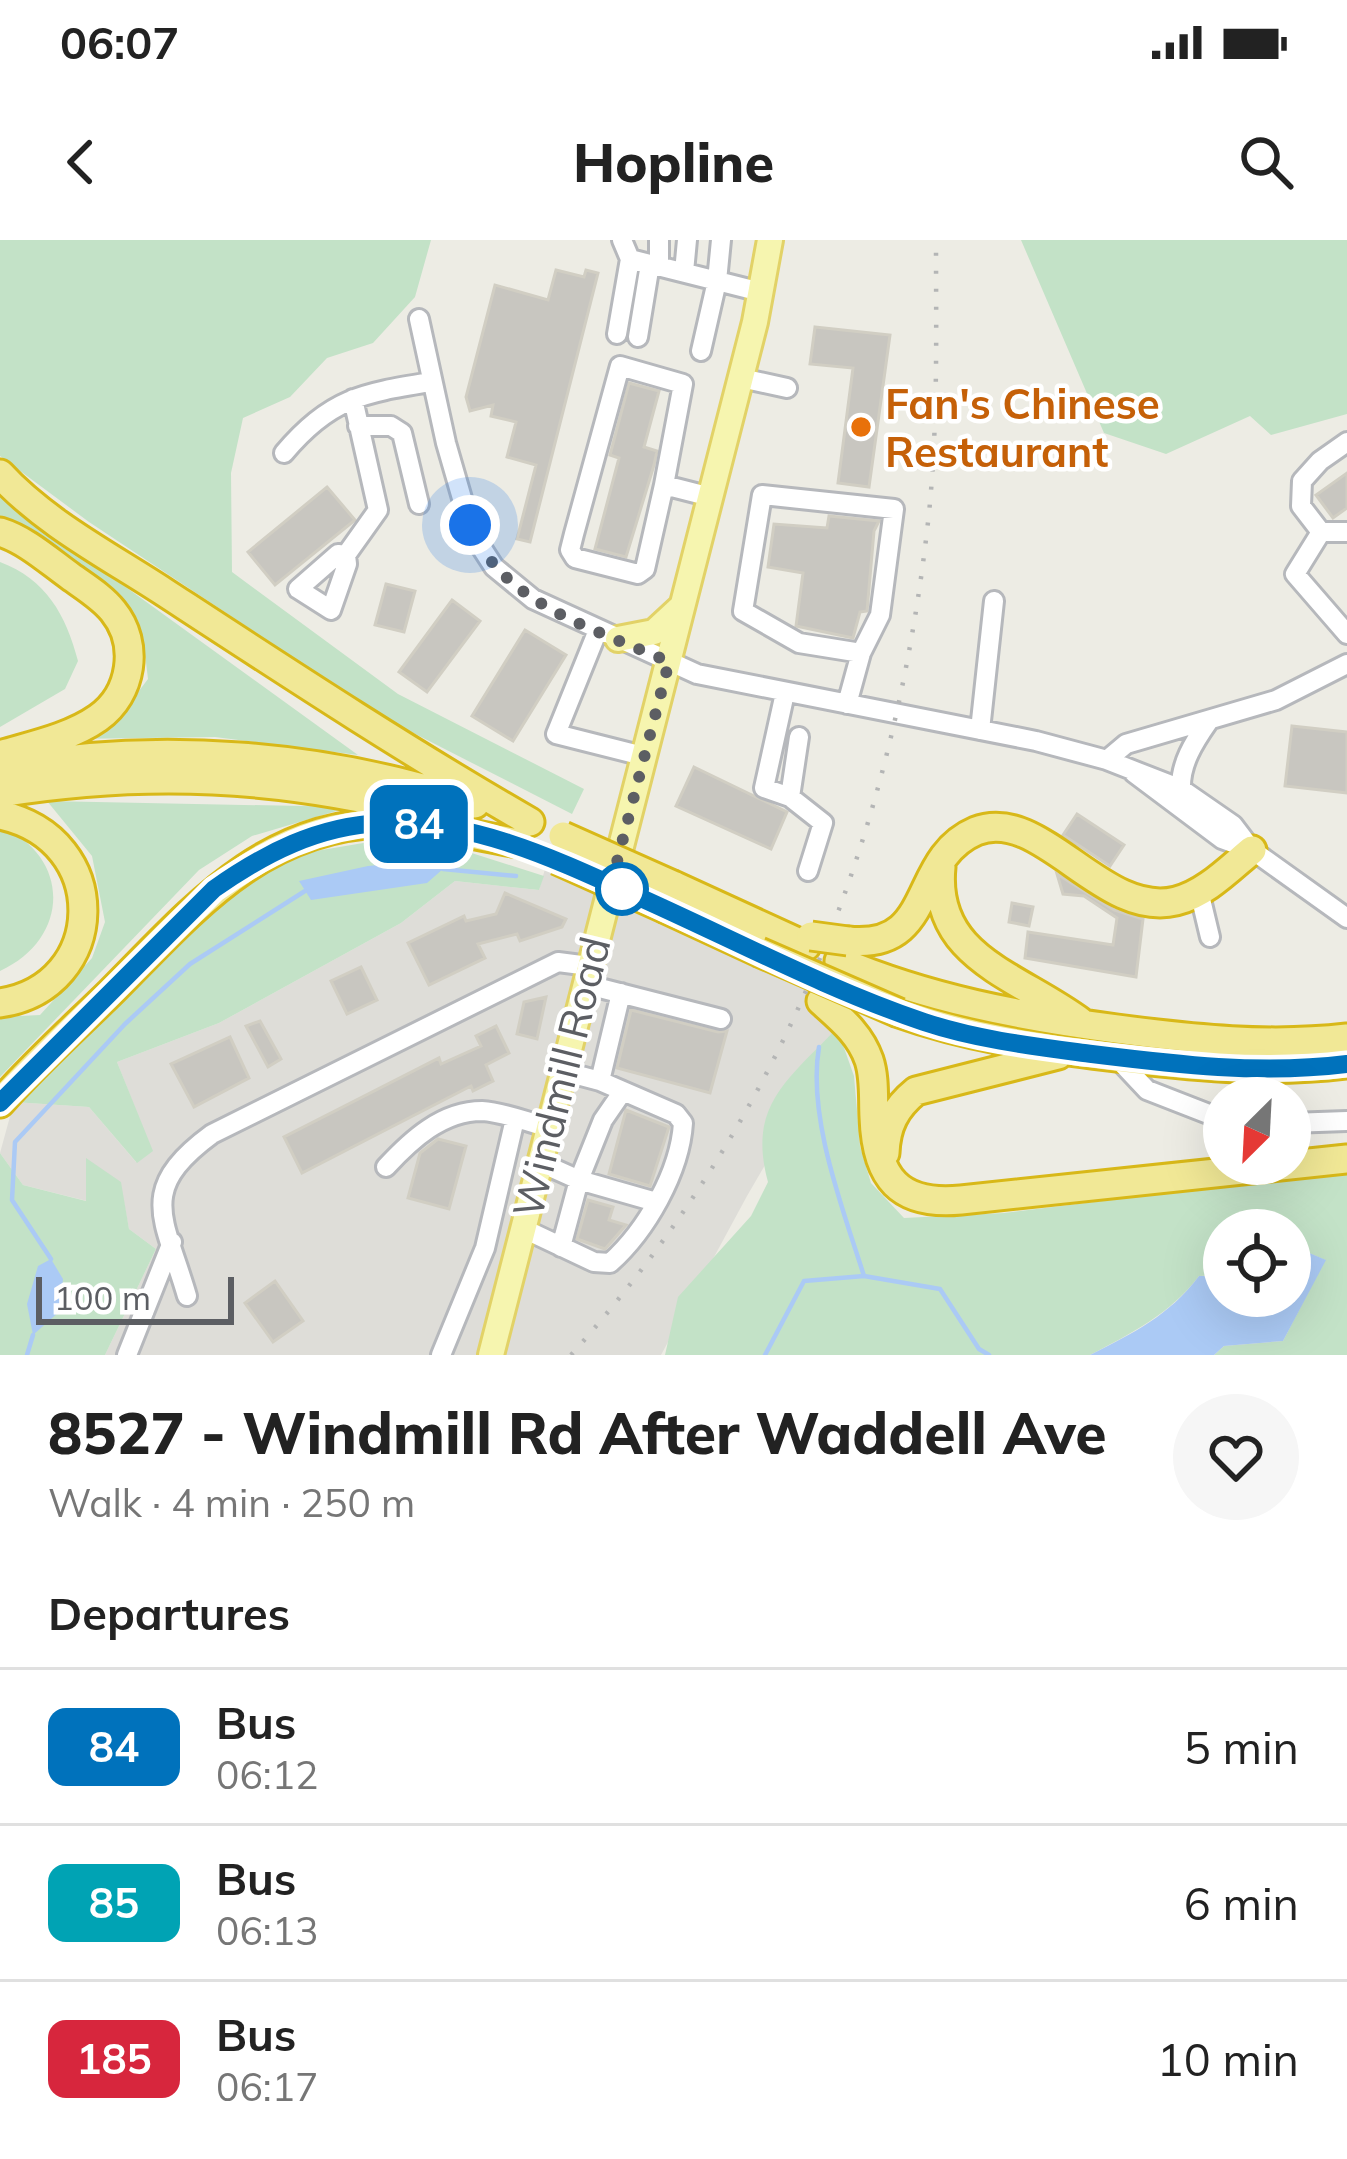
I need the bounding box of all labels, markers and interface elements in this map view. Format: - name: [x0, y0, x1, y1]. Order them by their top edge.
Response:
- text: 06:07: [60, 14, 179, 70]
- text: Hopline: [573, 128, 774, 196]
- icon: back: [48, 129, 114, 195]
- icon: search: [1233, 129, 1299, 195]
- place label: Fan's Chinese Restaurant: [885, 377, 1160, 478]
- marker: Fan's Chinese Restaurant: [848, 414, 874, 440]
- your location: [440, 495, 500, 555]
- line badge: 84: [365, 785, 473, 863]
- text: 84: [394, 797, 444, 850]
- unlabelled marker: [597, 864, 647, 914]
- street label: Windmill Road: [501, 931, 621, 1223]
- north arrow: [1203, 1077, 1311, 1185]
- map controls: [1203, 1077, 1311, 1317]
- button: locate: [1203, 1209, 1311, 1317]
- scale bar: [36, 1271, 234, 1324]
- text: 100 m: [54, 1277, 151, 1318]
- button: heart: [1173, 1394, 1299, 1520]
- text: 8527 - Windmill Rd After Waddell Ave: [48, 1397, 1107, 1468]
- text: Walk · 4 min · 250 m: [48, 1478, 415, 1527]
- text: Departures: [48, 1585, 290, 1641]
- text: Bus: [216, 1694, 296, 1750]
- text: 5 min: [1184, 1719, 1299, 1775]
- text: 84: [89, 1720, 139, 1773]
- text: 06:12: [216, 1750, 319, 1799]
- text: Bus: [216, 1850, 296, 1906]
- text: 6 min: [1184, 1875, 1299, 1931]
- text: 85: [89, 1876, 139, 1929]
- text: 06:13: [216, 1906, 319, 1955]
- text: Bus: [216, 2006, 296, 2062]
- text: 10 min: [1157, 2031, 1299, 2087]
- text: 185: [76, 2032, 152, 2085]
- text: 06:17: [216, 2062, 319, 2111]

